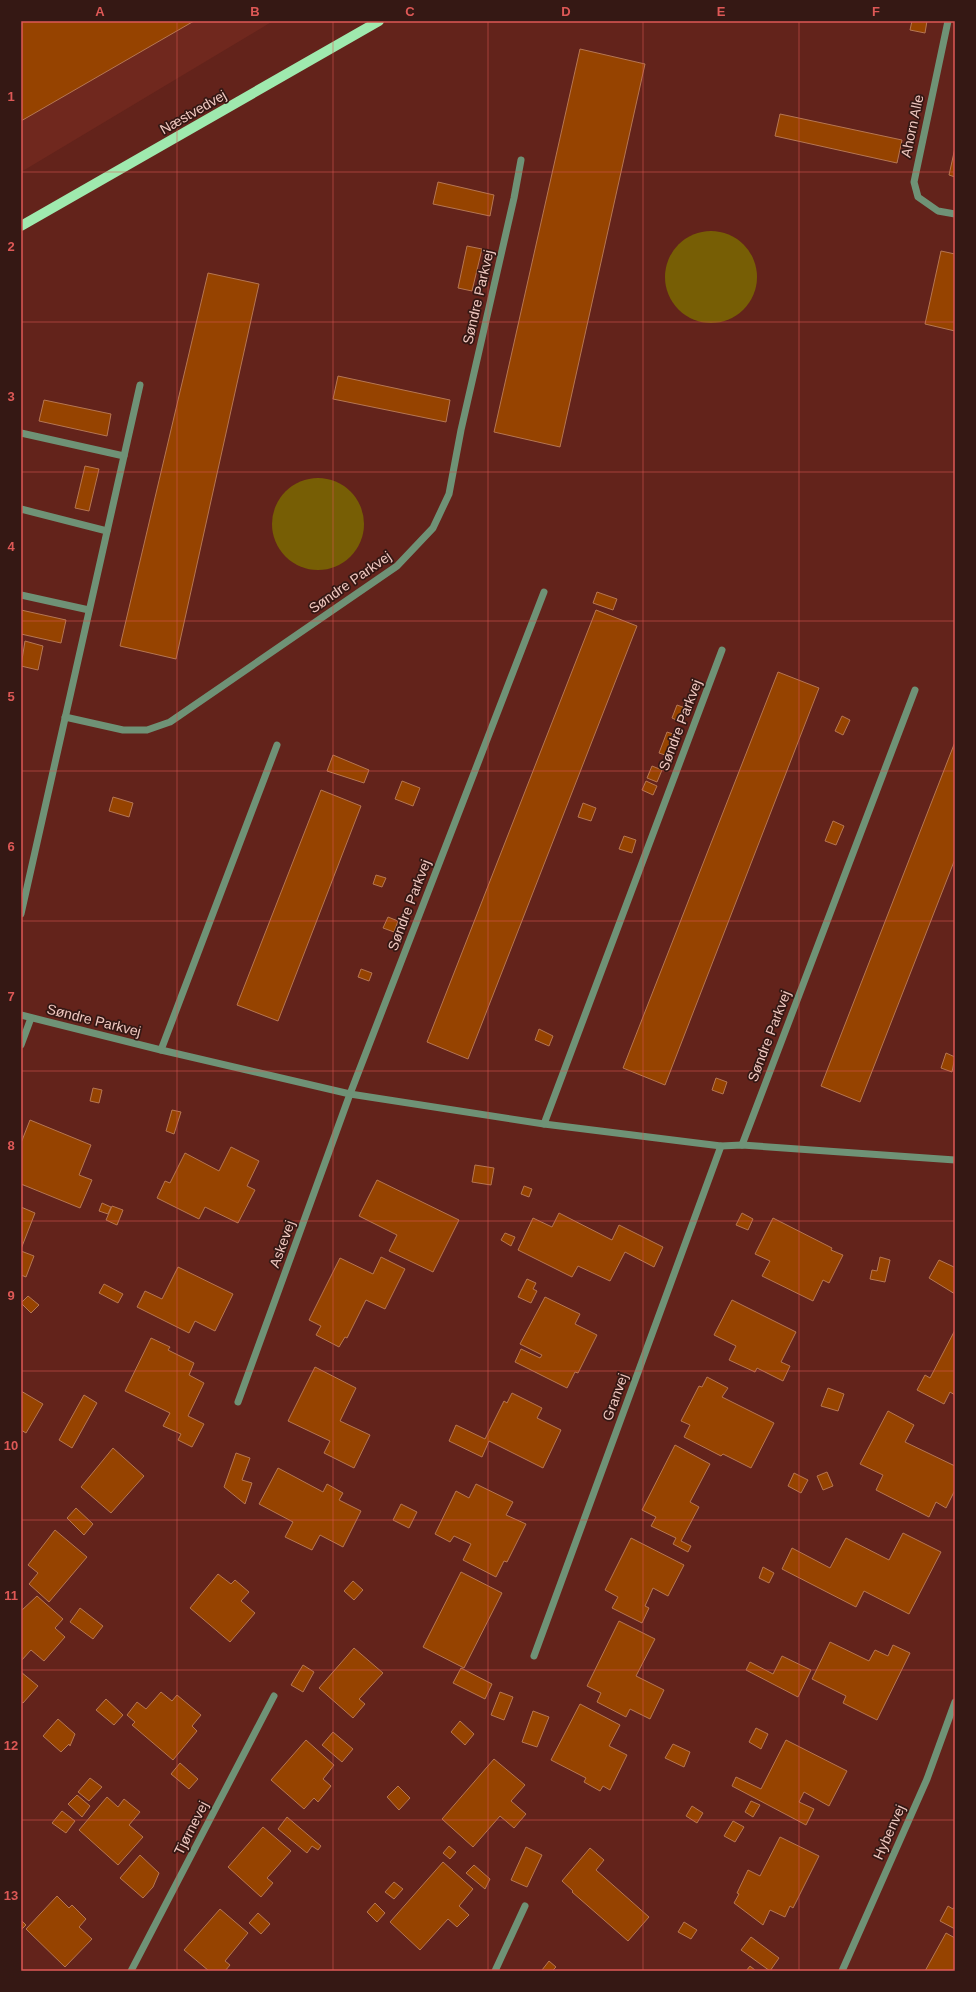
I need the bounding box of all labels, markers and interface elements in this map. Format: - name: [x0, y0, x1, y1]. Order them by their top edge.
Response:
- text: A: [95, 4, 105, 19]
- text: B: [250, 4, 260, 19]
- text: C: [405, 4, 415, 19]
- text: D: [561, 4, 571, 19]
- text: E: [717, 4, 726, 19]
- text: F: [872, 4, 880, 19]
- street label: Næstvedvej: [157, 87, 229, 137]
- text: 1: [7, 89, 15, 104]
- street label: Ahorn Alle: [898, 93, 927, 159]
- text: 2: [7, 239, 15, 254]
- street label: Søndre Parkvej: [459, 248, 497, 346]
- text: 3: [7, 389, 15, 404]
- text: 4: [7, 539, 15, 554]
- street label: Søndre Parkvej: [306, 548, 394, 616]
- street label: Søndre Parkvej: [655, 677, 705, 773]
- text: 5: [7, 689, 15, 704]
- text: 6: [7, 839, 15, 854]
- street label: Søndre Parkvej: [384, 857, 434, 953]
- street label: Søndre Parkvej: [744, 988, 794, 1084]
- text: 7: [7, 989, 15, 1004]
- street label: Søndre Parkvej: [45, 1001, 143, 1039]
- text: 8: [7, 1138, 15, 1153]
- street label: Askevej: [266, 1218, 298, 1270]
- text: 9: [7, 1288, 15, 1303]
- street label: Granvej: [599, 1371, 631, 1423]
- text: 10: [4, 1438, 18, 1453]
- text: 11: [4, 1588, 18, 1603]
- text: 12: [4, 1738, 18, 1753]
- street label: Tjørnevej: [171, 1798, 211, 1858]
- street label: Hybenvej: [870, 1802, 908, 1862]
- text: 13: [4, 1888, 18, 1903]

